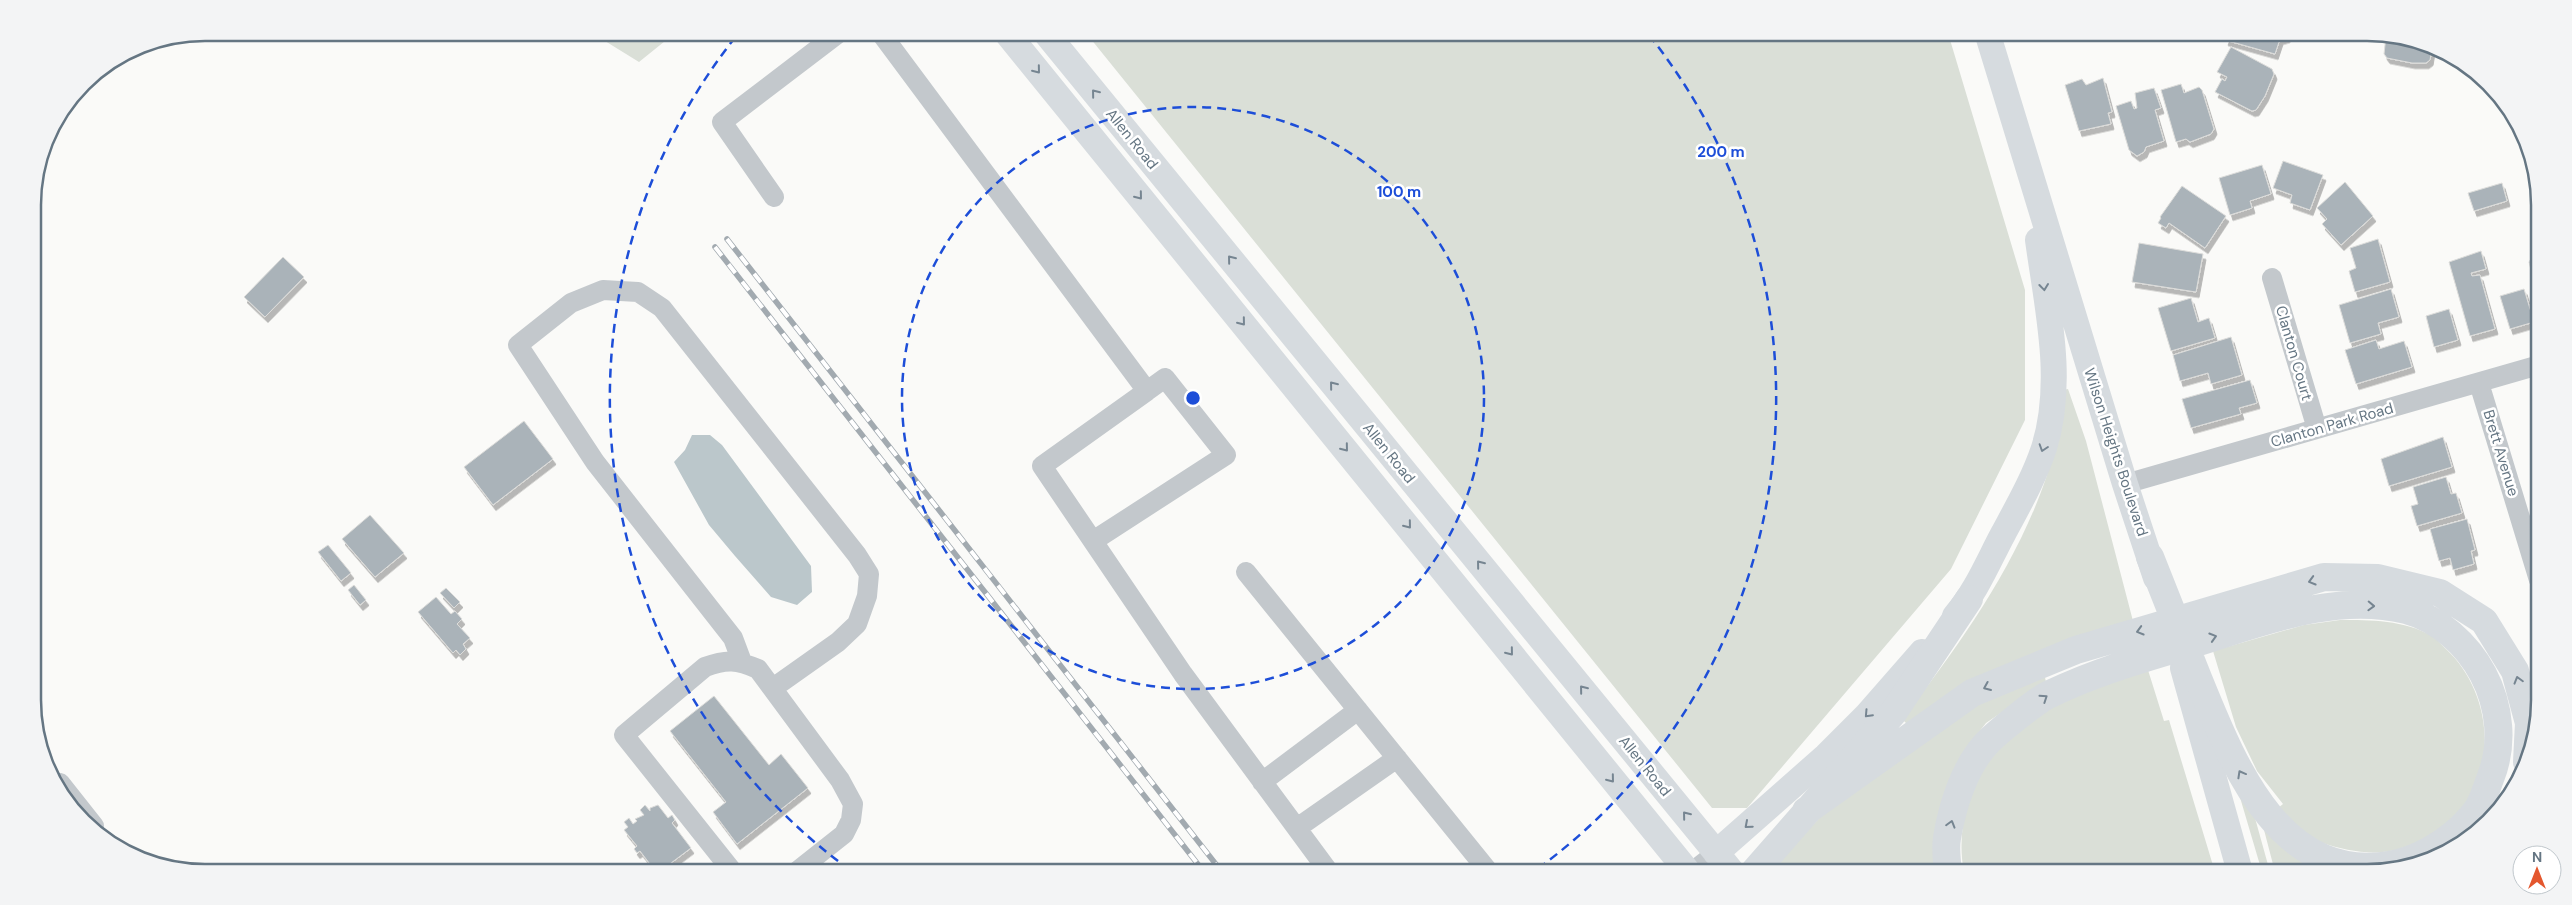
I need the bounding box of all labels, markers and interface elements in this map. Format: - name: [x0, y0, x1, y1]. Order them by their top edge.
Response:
- one-way arrow: [1031, 64, 1039, 73]
- one-way arrow: [1092, 90, 1100, 99]
- street label: Allen Road: [1101, 104, 1163, 174]
- text: 200 m: [1697, 142, 1745, 162]
- text: 100 m: [1377, 182, 1421, 202]
- one-way arrow: [1134, 190, 1142, 199]
- one-way arrow: [1228, 256, 1236, 265]
- one-way arrow: [2038, 284, 2049, 292]
- street label: Clanton Court: [2271, 303, 2317, 403]
- one-way arrow: [1237, 316, 1245, 325]
- street label: Wilson Heights Boulevard: [2079, 365, 2153, 539]
- one-way arrow: [1331, 382, 1339, 391]
- centre of rings: [1184, 389, 1202, 407]
- street label: Clanton Park Road: [2268, 398, 2396, 452]
- street label: Brett Avenue: [2478, 407, 2524, 499]
- street label: Allen Road: [1358, 418, 1420, 488]
- one-way arrow: [1340, 442, 1348, 451]
- one-way arrow: [2039, 443, 2049, 452]
- one-way arrow: [1402, 520, 1411, 529]
- one-way arrow: [1476, 560, 1485, 569]
- one-way arrow: [2309, 575, 2317, 585]
- one-way arrow: [2367, 600, 2375, 611]
- one-way arrow: [2136, 626, 2144, 636]
- one-way arrow: [2208, 633, 2216, 643]
- one-way arrow: [1504, 646, 1512, 655]
- one-way arrow: [2513, 676, 2523, 684]
- one-way arrow: [1983, 681, 1992, 691]
- one-way arrow: [1580, 686, 1588, 695]
- one-way arrow: [2038, 695, 2048, 704]
- one-way arrow: [1864, 709, 1873, 718]
- street label: Allen Road: [1614, 731, 1676, 801]
- one-way arrow: [2237, 770, 2247, 779]
- one-way arrow: [1606, 773, 1614, 782]
- one-way arrow: [1683, 812, 1691, 821]
- one-way arrow: [1745, 819, 1754, 828]
- one-way arrow: [1945, 821, 1955, 829]
- north arrow: [2512, 845, 2562, 895]
- text: N: [2532, 848, 2542, 866]

